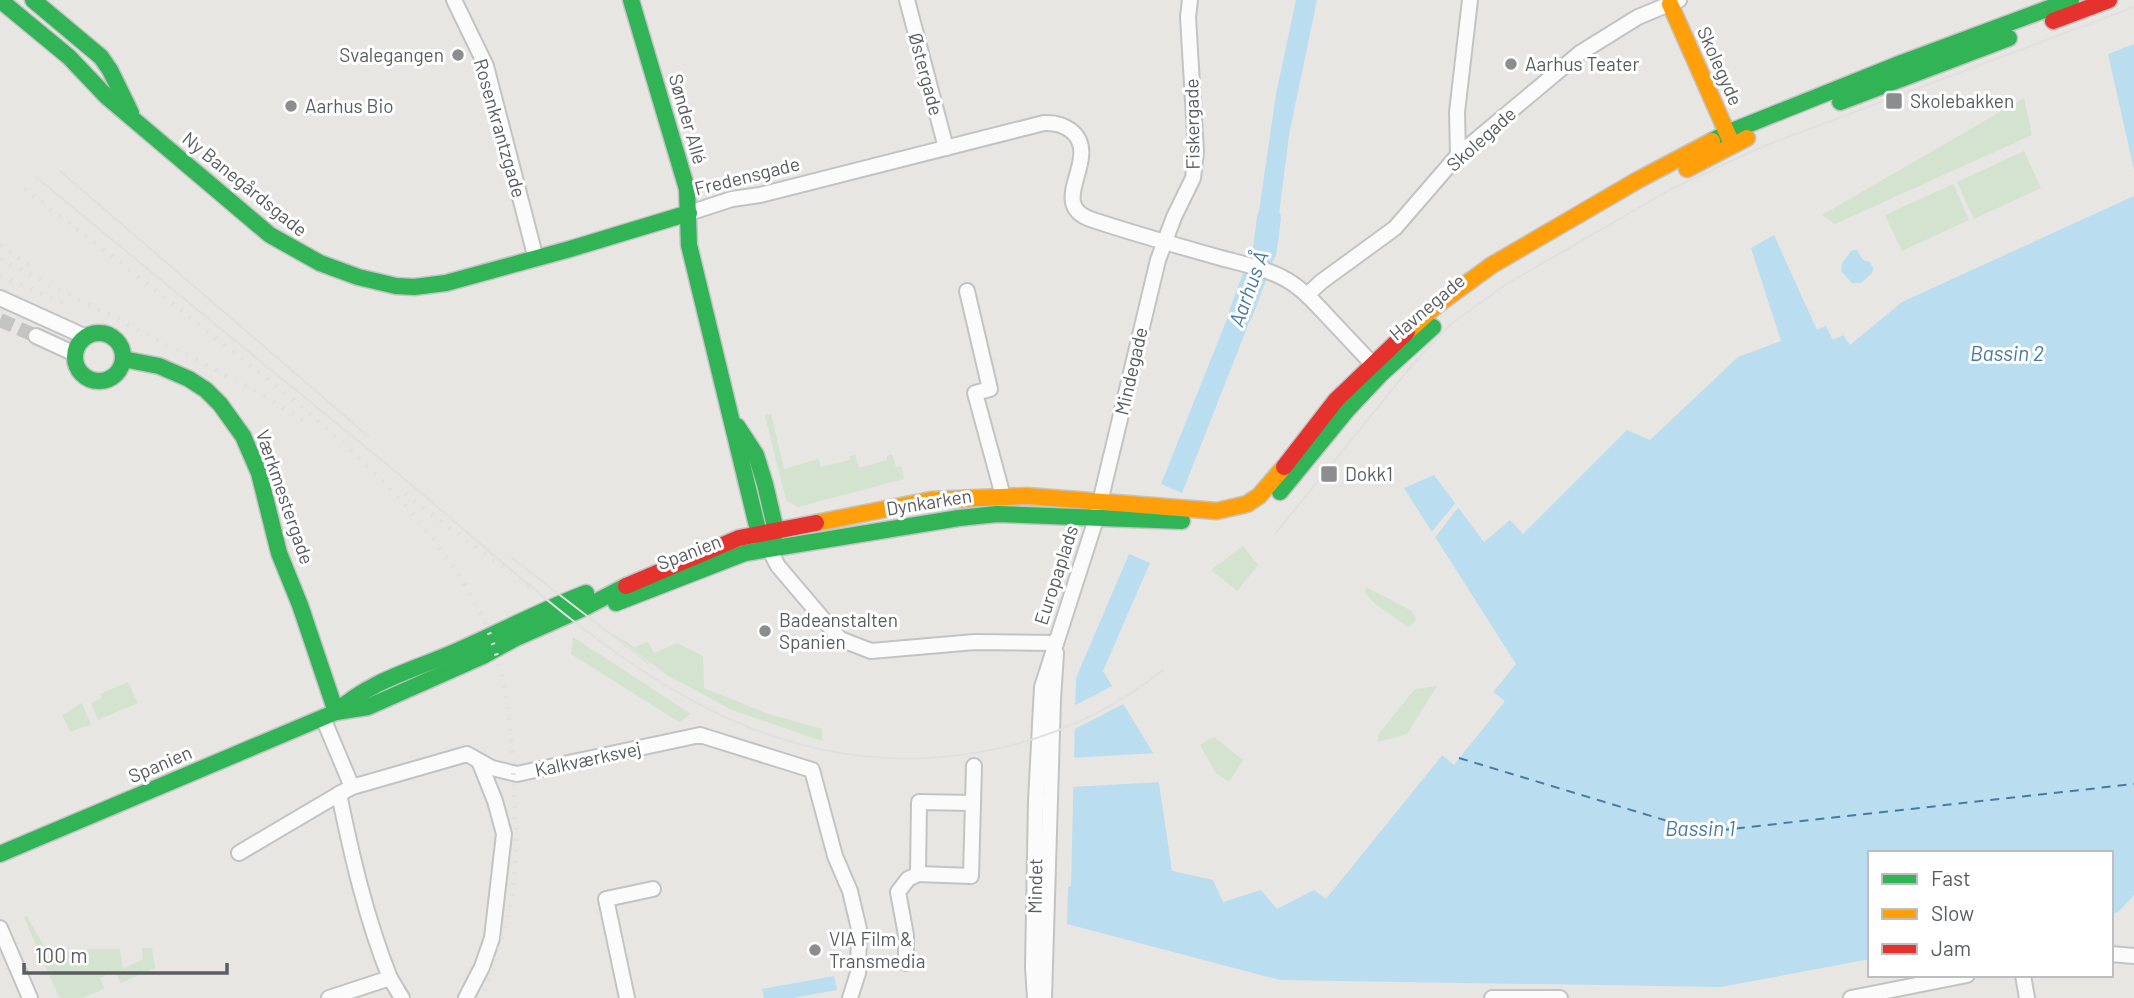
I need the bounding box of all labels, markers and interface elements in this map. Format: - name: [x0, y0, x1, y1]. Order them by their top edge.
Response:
- street label: Skolegyde: [1693, 23, 1748, 109]
- street label: Østergade: [904, 30, 949, 118]
- place label: Svalegangen: [339, 43, 444, 66]
- marker: Svalegangen: [450, 47, 466, 63]
- place label: Aarhus Teater: [1525, 52, 1639, 75]
- street label: Rosenkrantzgade: [470, 56, 531, 200]
- marker: Aarhus Teater: [1503, 56, 1519, 72]
- street label: Sønder Allé: [665, 71, 712, 167]
- street label: Fiskergade: [1179, 78, 1204, 170]
- place label: Skolebakken: [1910, 89, 2014, 112]
- marker: Skolebakken: [1884, 91, 1904, 111]
- place label: Aarhus Bio: [305, 94, 394, 117]
- marker: Aarhus Bio: [283, 98, 299, 114]
- street label: Skolegade: [1441, 101, 1520, 176]
- street label: Ny Banegårdsgade: [178, 126, 312, 241]
- street label: Fredensgade: [692, 151, 802, 200]
- water label: Aarhus Å: [1222, 247, 1273, 330]
- street label: Havnegade: [1384, 268, 1469, 345]
- street label: Mindegade: [1109, 325, 1152, 417]
- water label: Bassin 2: [1970, 340, 2044, 365]
- street label: Værkmestergade: [252, 426, 319, 567]
- place label: Dokk1: [1345, 462, 1393, 485]
- marker: Dokk1: [1319, 464, 1339, 484]
- street label: Dynkarken: [885, 483, 973, 520]
- street label: Europaplads: [1029, 522, 1082, 627]
- street label: Spanien: [654, 529, 724, 574]
- place label: Badeanstalten Spanien: [779, 608, 898, 653]
- marker: Badeanstalten Spanien: [757, 623, 773, 639]
- street label: Kalkværksvej: [533, 736, 643, 781]
- street label: Spanien: [125, 740, 195, 787]
- water label: Bassin 1: [1665, 815, 1735, 840]
- legend: [1868, 851, 2113, 977]
- street label: Mindet: [1023, 858, 1046, 914]
- text: Fast: [1931, 865, 1971, 890]
- text: Slow: [1931, 900, 1974, 925]
- place label: VIA Film & Transmedia: [829, 927, 925, 972]
- scale bar: [24, 932, 228, 976]
- text: Jam: [1931, 935, 1971, 960]
- text: 100 m: [35, 942, 88, 967]
- marker: VIA Film & Transmedia: [807, 942, 823, 958]

